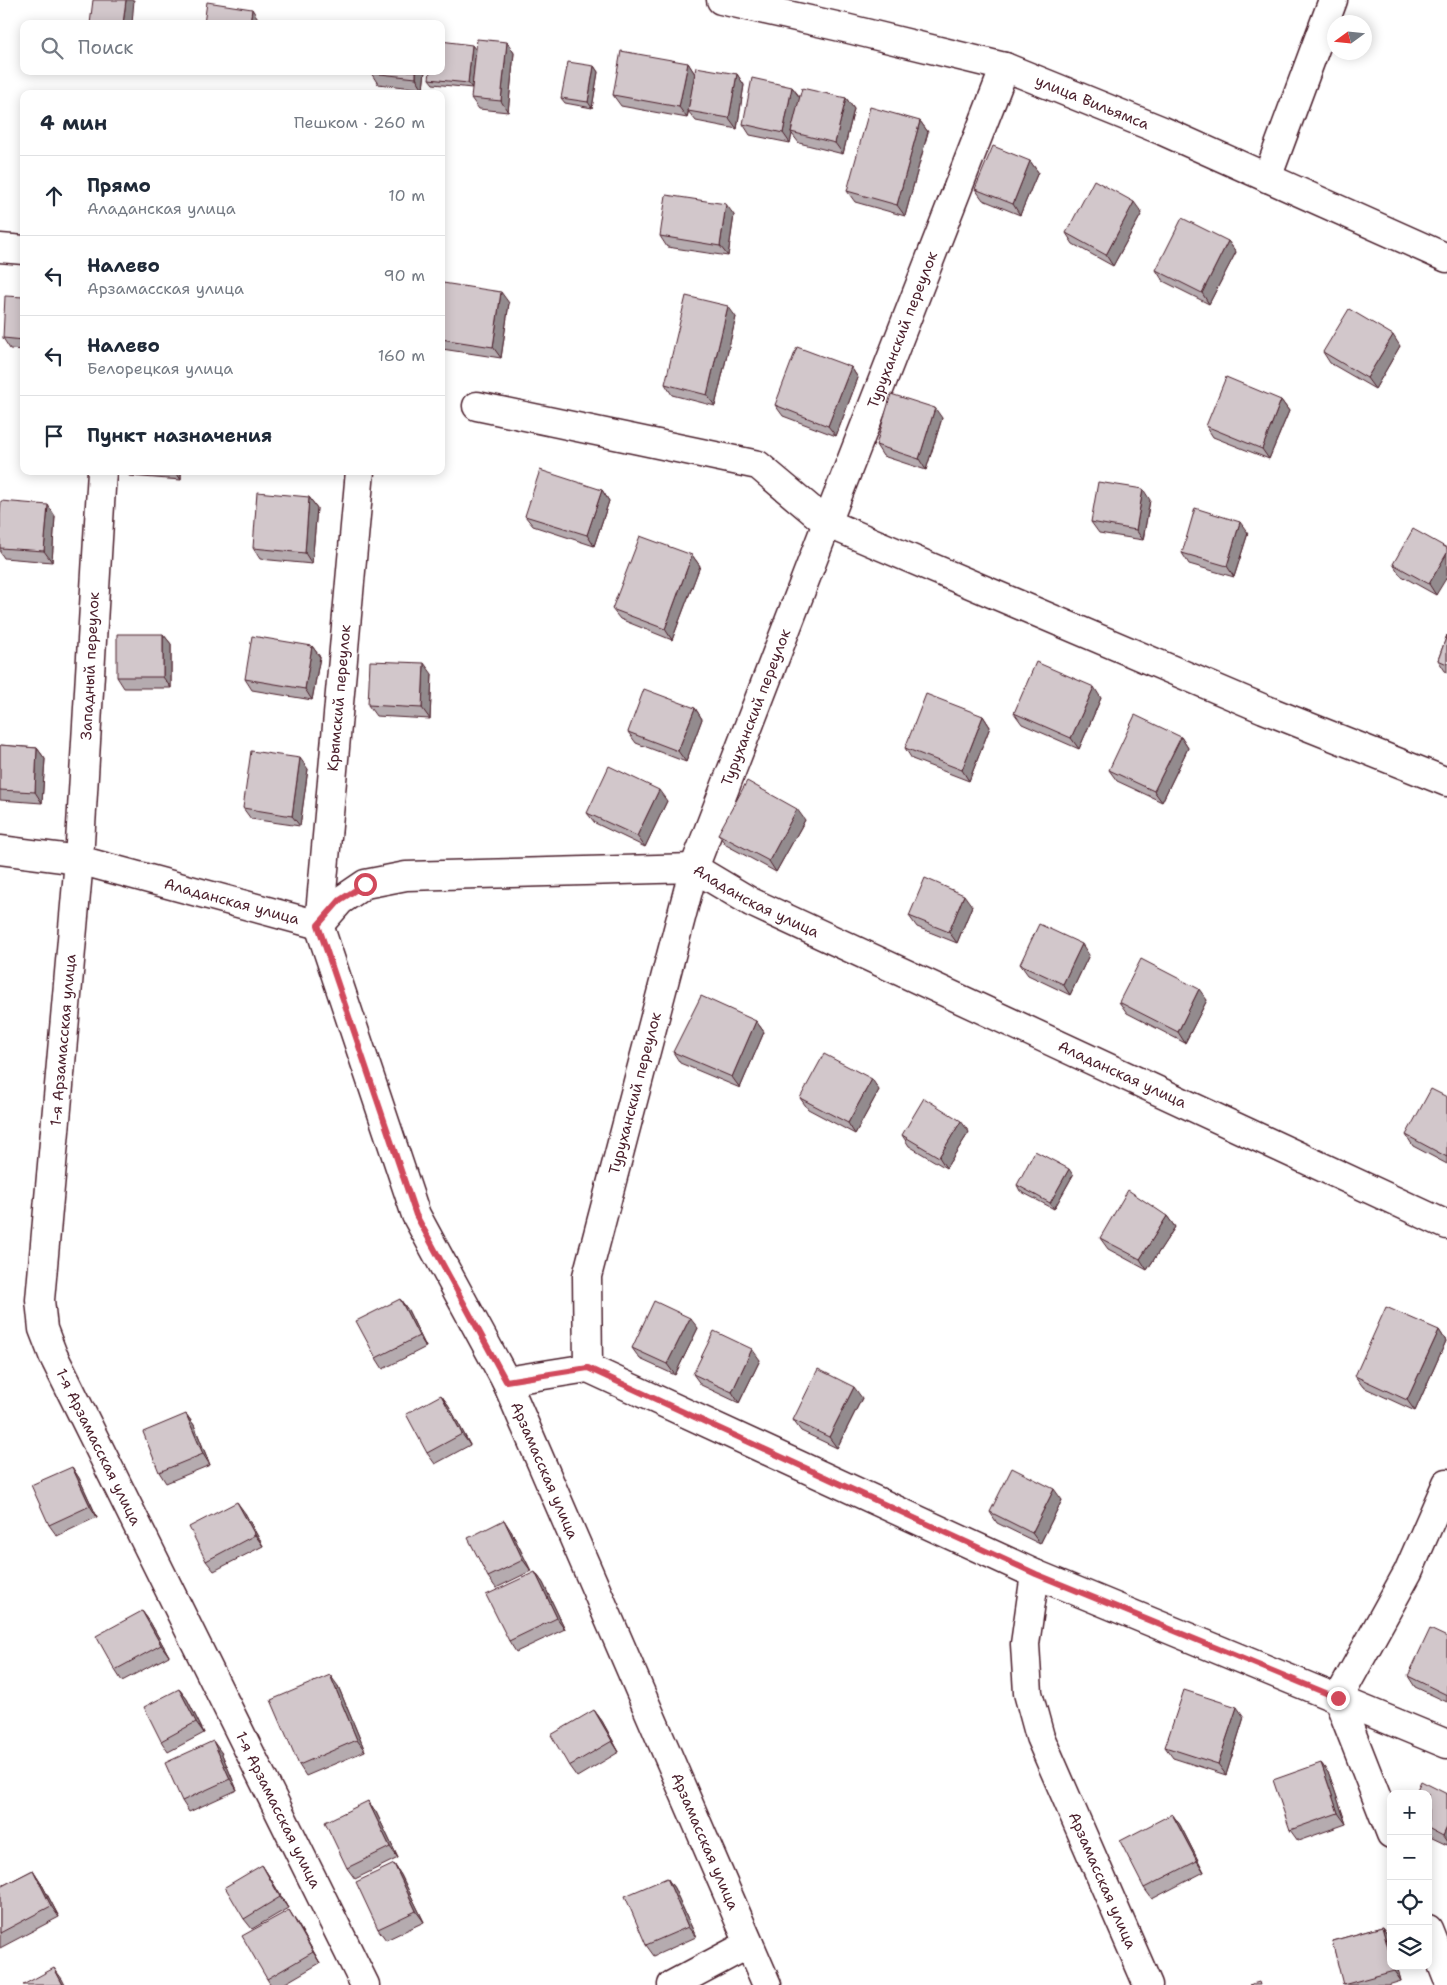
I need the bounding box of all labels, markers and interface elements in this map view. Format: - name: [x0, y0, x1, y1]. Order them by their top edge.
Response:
- north arrow: [1327, 15, 1372, 60]
- search box: [20, 20, 445, 75]
- icon: search: [38, 34, 66, 62]
- text: Поиск: [78, 35, 133, 60]
- street label: улица Вильямса: [1032, 70, 1153, 135]
- text: 4 мин: [40, 109, 107, 137]
- text: Пешком · 260 m: [294, 112, 425, 133]
- text: Прямо: [87, 173, 151, 198]
- icon: ahead: [40, 182, 68, 210]
- text: 10 m: [388, 185, 425, 206]
- text: Аладанская улица: [87, 198, 236, 219]
- street label: Туруханский переулок: [863, 248, 942, 411]
- text: Налево: [87, 253, 160, 278]
- icon: left: [40, 262, 68, 290]
- text: 90 m: [384, 265, 425, 286]
- text: Арзамасская улица: [87, 278, 244, 299]
- text: Налево: [87, 333, 160, 358]
- icon: left: [40, 342, 68, 370]
- text: 160 m: [378, 345, 425, 366]
- text: Белорецкая улица: [87, 358, 233, 379]
- icon: arrive: [40, 422, 68, 450]
- text: Пункт назначения: [87, 423, 272, 448]
- street label: Западный переулок: [76, 592, 104, 740]
- street label: Крымский переулок: [323, 624, 355, 772]
- street label: Туруханский переулок: [717, 626, 795, 789]
- street label: Аладанская улица: [690, 860, 823, 943]
- route start: [354, 873, 377, 896]
- street label: Аладанская улица: [162, 874, 302, 929]
- street label: 1-я Арзамасская улица: [46, 953, 81, 1127]
- street label: Туруханский переулок: [604, 1010, 666, 1176]
- street label: Аладанская улица: [1055, 1036, 1190, 1113]
- street label: 1-я Арзамасская улица: [51, 1365, 146, 1529]
- street label: Арзамасская улица: [506, 1399, 583, 1543]
- route end: [1327, 1687, 1350, 1710]
- street label: 1-я Арзамасская улица: [231, 1728, 326, 1892]
- street label: Арзамасская улица: [667, 1770, 744, 1914]
- map controls: [1387, 1790, 1432, 1970]
- button: +: [1387, 1790, 1432, 1835]
- street label: Арзамасская улица: [1064, 1809, 1141, 1953]
- button: −: [1387, 1835, 1432, 1880]
- button: locate: [1387, 1880, 1432, 1925]
- button: layers: [1387, 1925, 1432, 1970]

